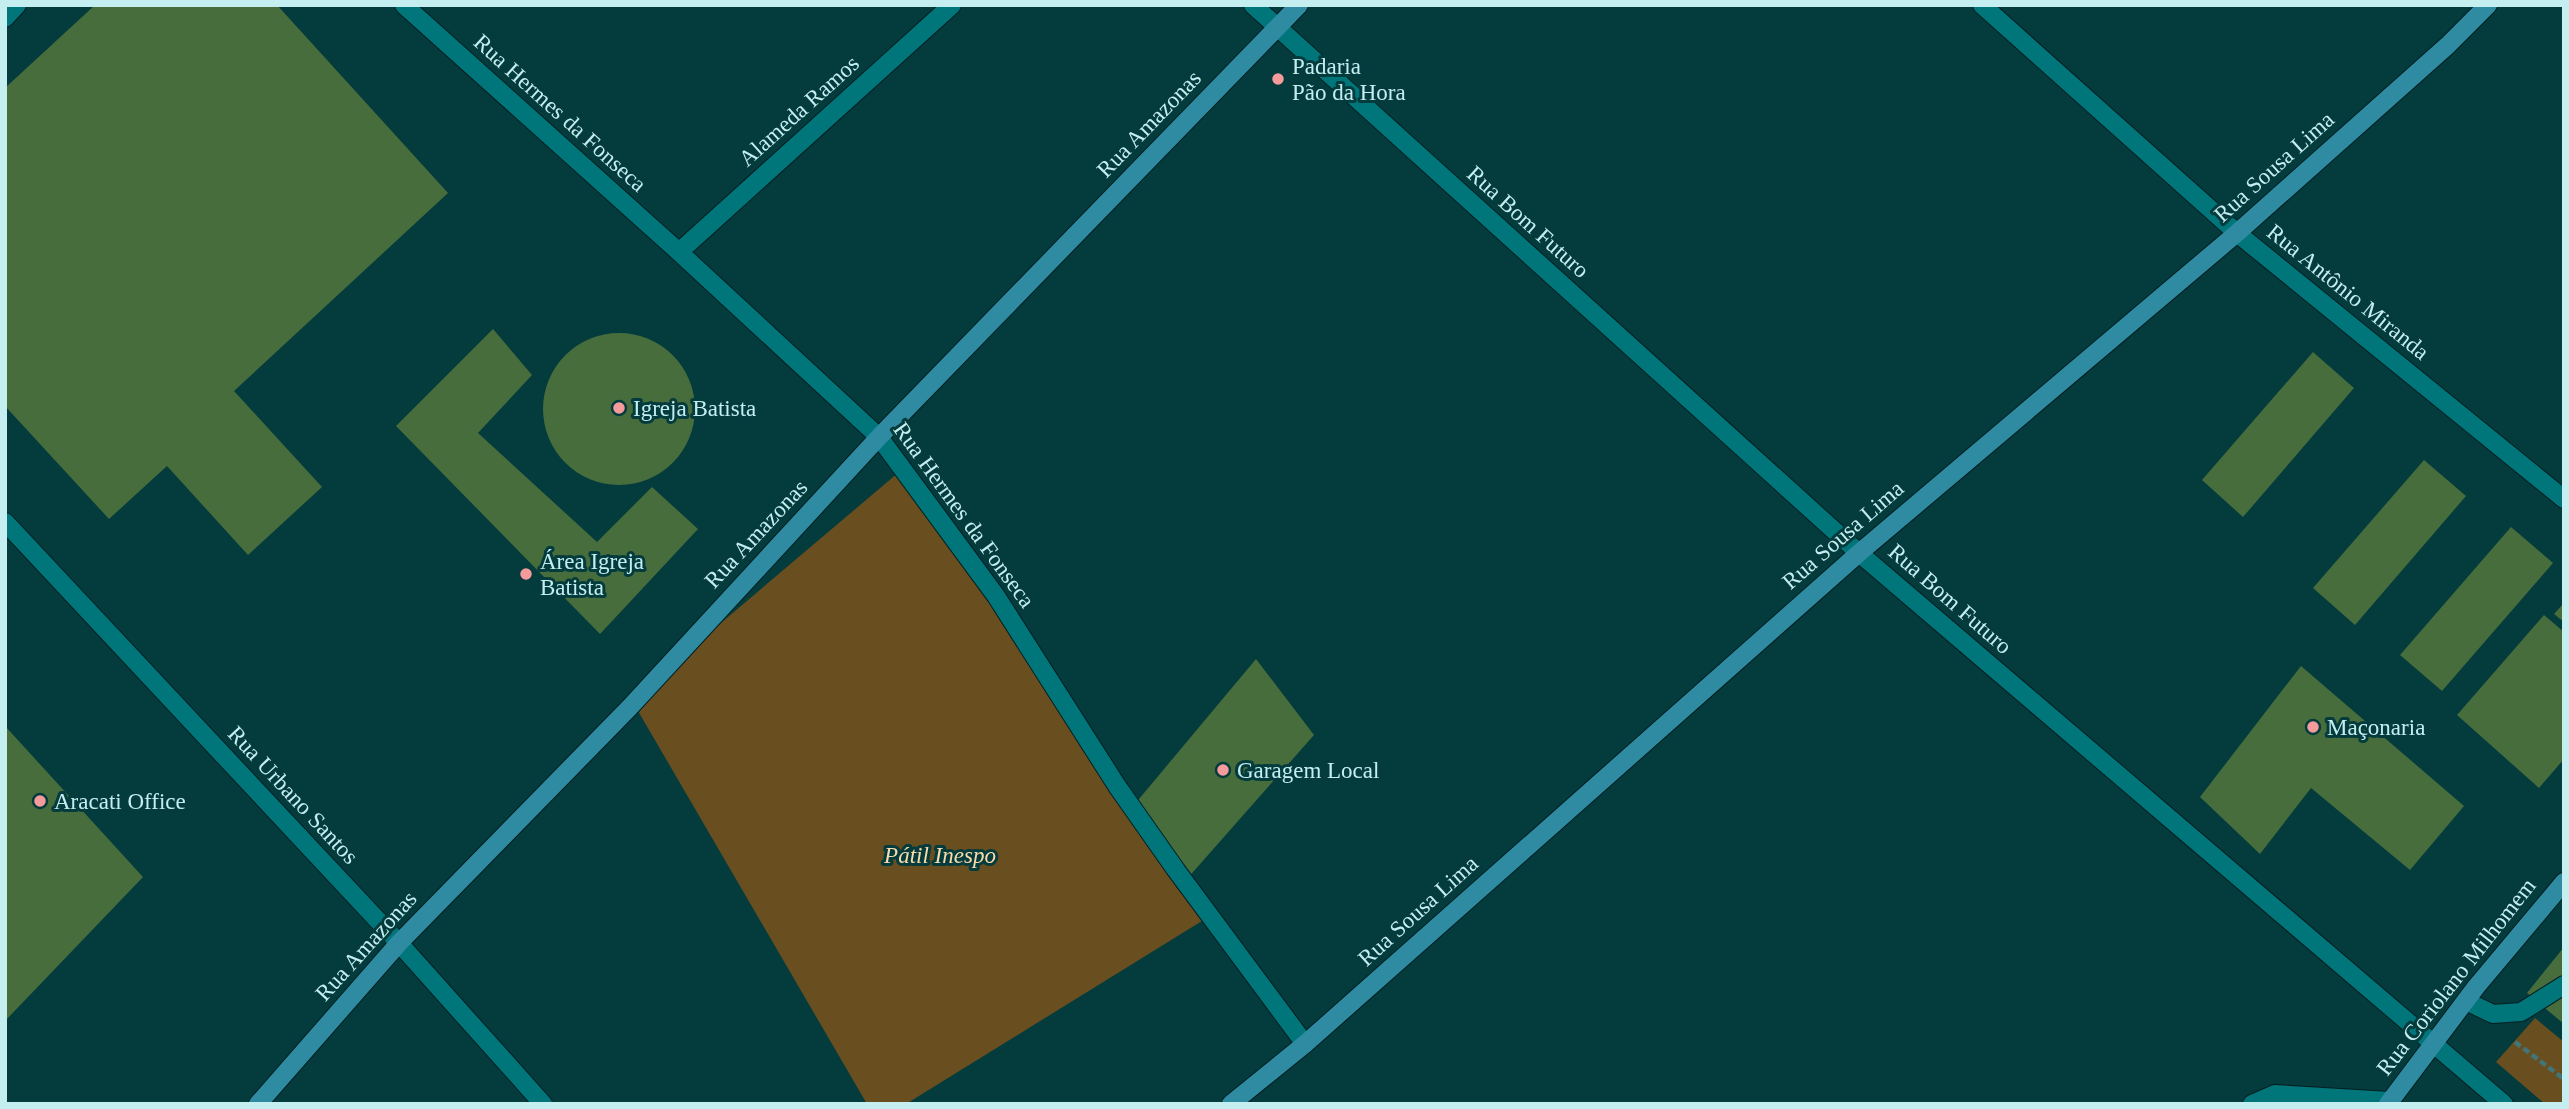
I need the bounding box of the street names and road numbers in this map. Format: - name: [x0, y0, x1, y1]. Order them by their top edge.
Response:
- street label: Rua Hermes da Fonseca: [469, 29, 651, 197]
- street label: Alameda Ramos: [734, 51, 864, 171]
- street label: Rua Amazonas: [1092, 65, 1206, 183]
- street label: Rua Sousa Lima: [2209, 107, 2339, 227]
- street label: Rua Bom Futuro: [1462, 161, 1594, 283]
- street label: Rua Antônio Miranda: [2262, 219, 2434, 365]
- street label: Rua Hermes da Fonseca: [888, 417, 1040, 613]
- street label: Rua Amazonas: [700, 475, 812, 593]
- street label: Rua Sousa Lima: [1777, 476, 1909, 594]
- street label: Rua Bom Futuro: [1883, 539, 2017, 659]
- street label: Rua Urbano Santos: [223, 721, 363, 869]
- street label: Rua Sousa Lima: [1353, 851, 1483, 971]
- street label: Rua Coriolano Milhomem: [2371, 874, 2541, 1080]
- street label: Rua Amazonas: [310, 886, 422, 1006]

